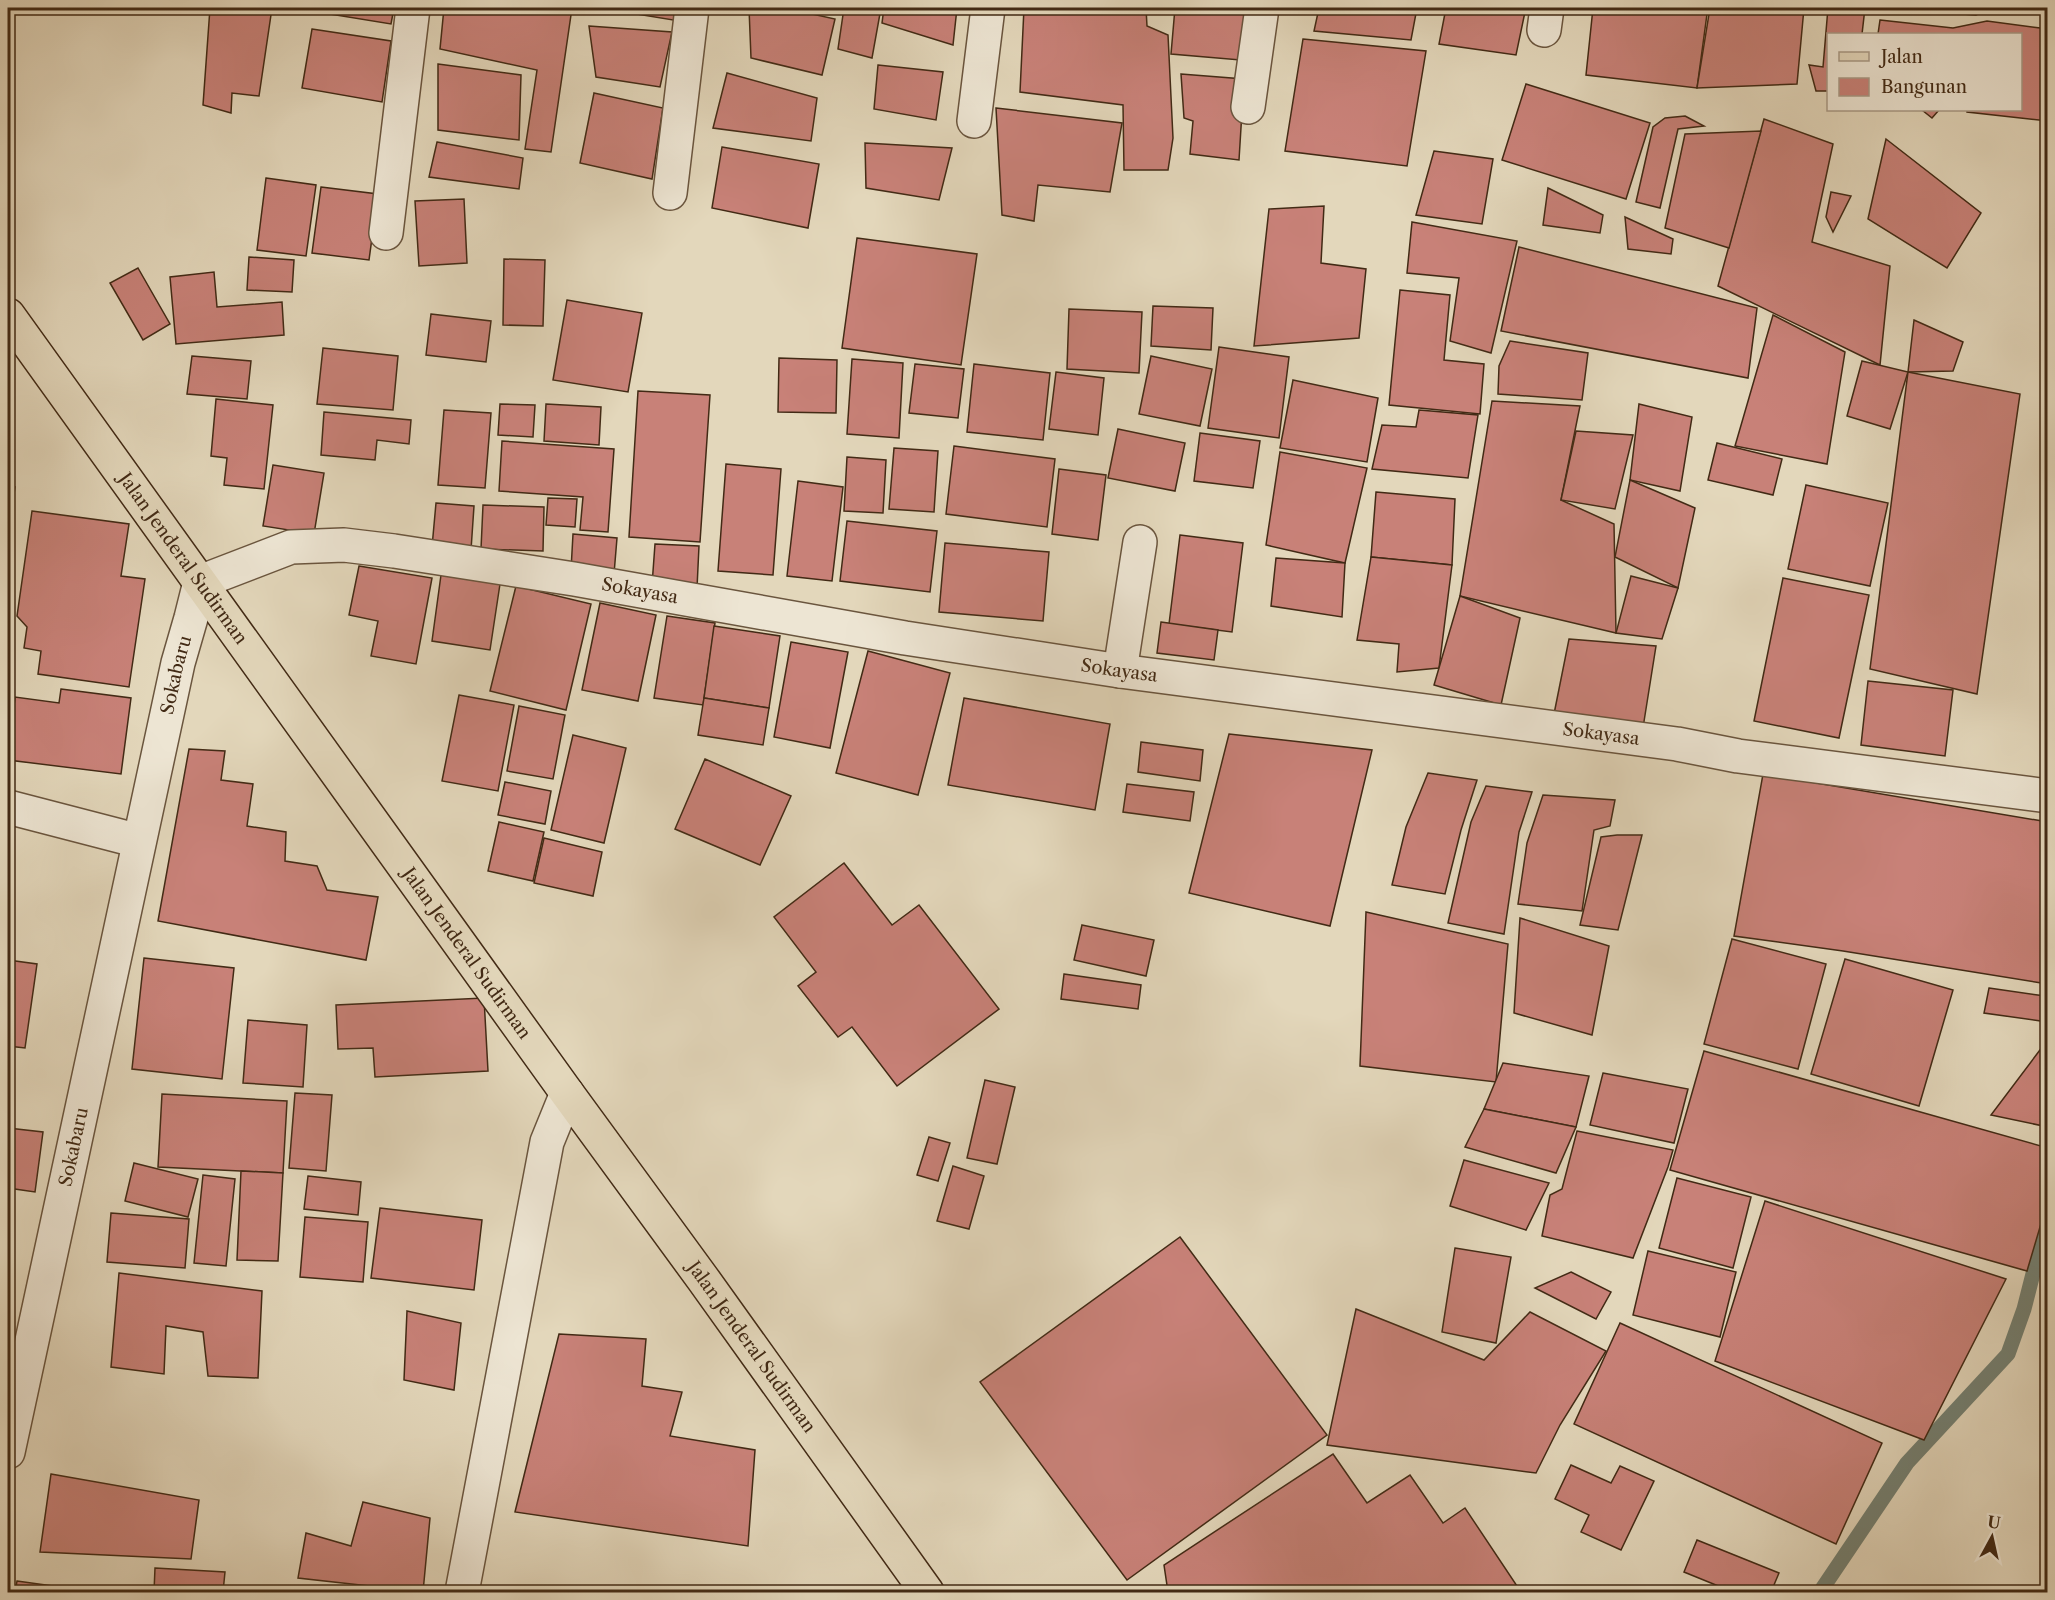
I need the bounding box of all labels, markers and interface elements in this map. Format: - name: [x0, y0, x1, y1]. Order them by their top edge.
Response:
- legend: [1827, 33, 2022, 111]
- text: Jalan: [1878, 46, 1923, 68]
- text: Bangunan: [1881, 76, 1967, 98]
- street label: Jalan Jenderal Sudirman: [112, 466, 252, 649]
- street label: Sokayasa: [600, 573, 680, 608]
- street label: Sokabaru: [156, 633, 196, 716]
- street label: Sokayasa: [1079, 654, 1159, 687]
- street label: Sokayasa: [1561, 718, 1641, 750]
- street label: Jalan Jenderal Sudirman: [396, 861, 536, 1043]
- street label: Sokabaru: [54, 1105, 93, 1189]
- street label: Jalan Jenderal Sudirman: [681, 1254, 820, 1437]
- north arrow: [1962, 1507, 2022, 1567]
- text: U: [1986, 1511, 2002, 1533]

